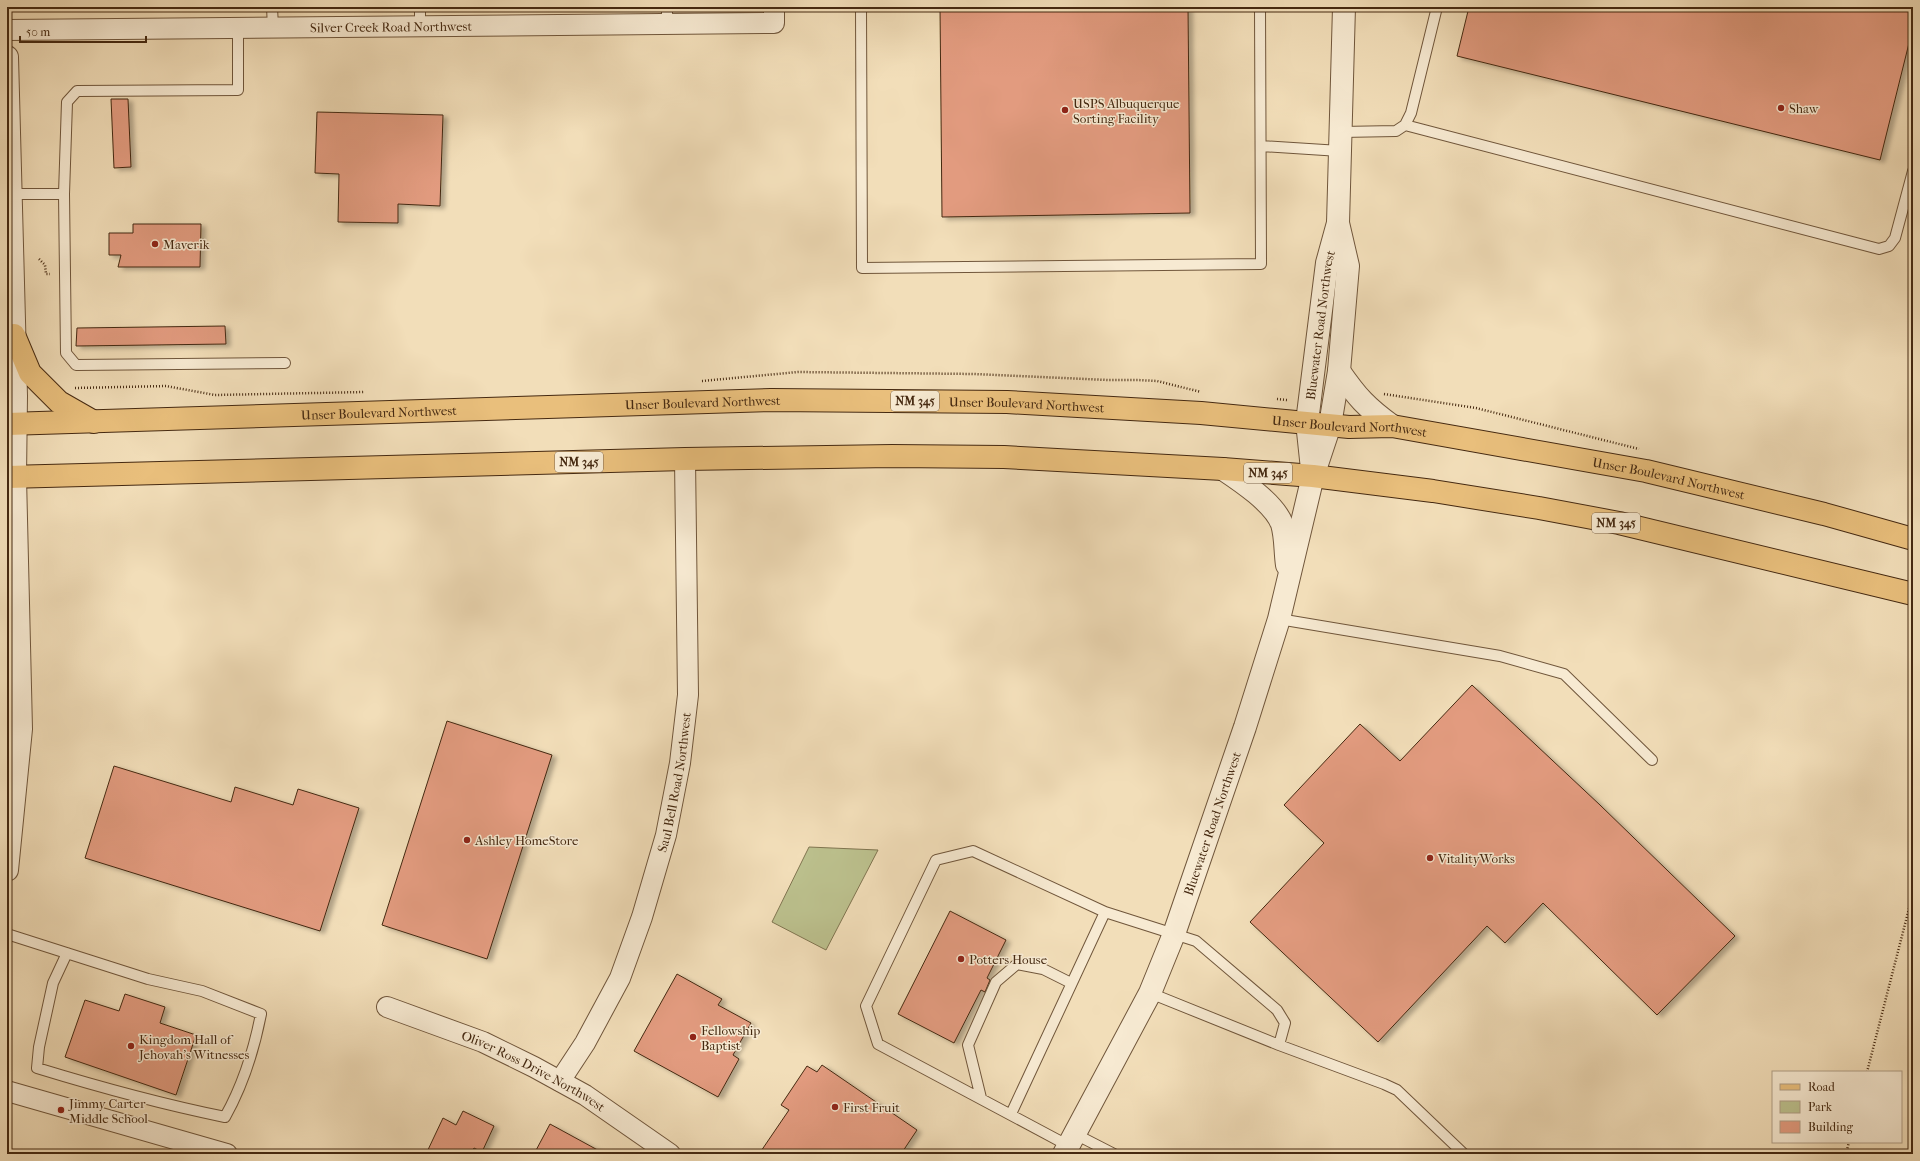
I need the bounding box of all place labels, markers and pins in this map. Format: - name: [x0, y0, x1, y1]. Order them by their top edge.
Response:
- place label: USPS Albuquerque Sorting Facility: [1073, 96, 1180, 126]
- place label: Shaw: [1789, 101, 1819, 116]
- marker: Shaw: [1776, 103, 1786, 113]
- marker: USPS Albuquerque Sorting Facility: [1060, 105, 1070, 115]
- place label: Maverik: [163, 237, 210, 252]
- marker: Maverik: [150, 239, 160, 249]
- place label: Ashley HomeStore: [474, 833, 579, 848]
- marker: Ashley HomeStore: [462, 835, 472, 845]
- place label: VitalityWorks: [1437, 851, 1515, 866]
- marker: VitalityWorks: [1425, 853, 1435, 863]
- place label: Potters House: [969, 952, 1048, 967]
- marker: Potters House: [956, 954, 966, 964]
- place label: Fellowship Baptist: [701, 1023, 760, 1053]
- place label: Kingdom Hall of Jehovah's Witnesses: [138, 1032, 249, 1062]
- marker: Fellowship Baptist: [688, 1032, 698, 1042]
- marker: Kingdom Hall of Jehovah's Witnesses: [126, 1041, 136, 1051]
- place label: Jimmy Carter Middle School: [68, 1096, 148, 1126]
- place label: First Fruit: [843, 1100, 900, 1115]
- marker: First Fruit: [830, 1102, 840, 1112]
- marker: Jimmy Carter Middle School: [56, 1105, 66, 1115]

